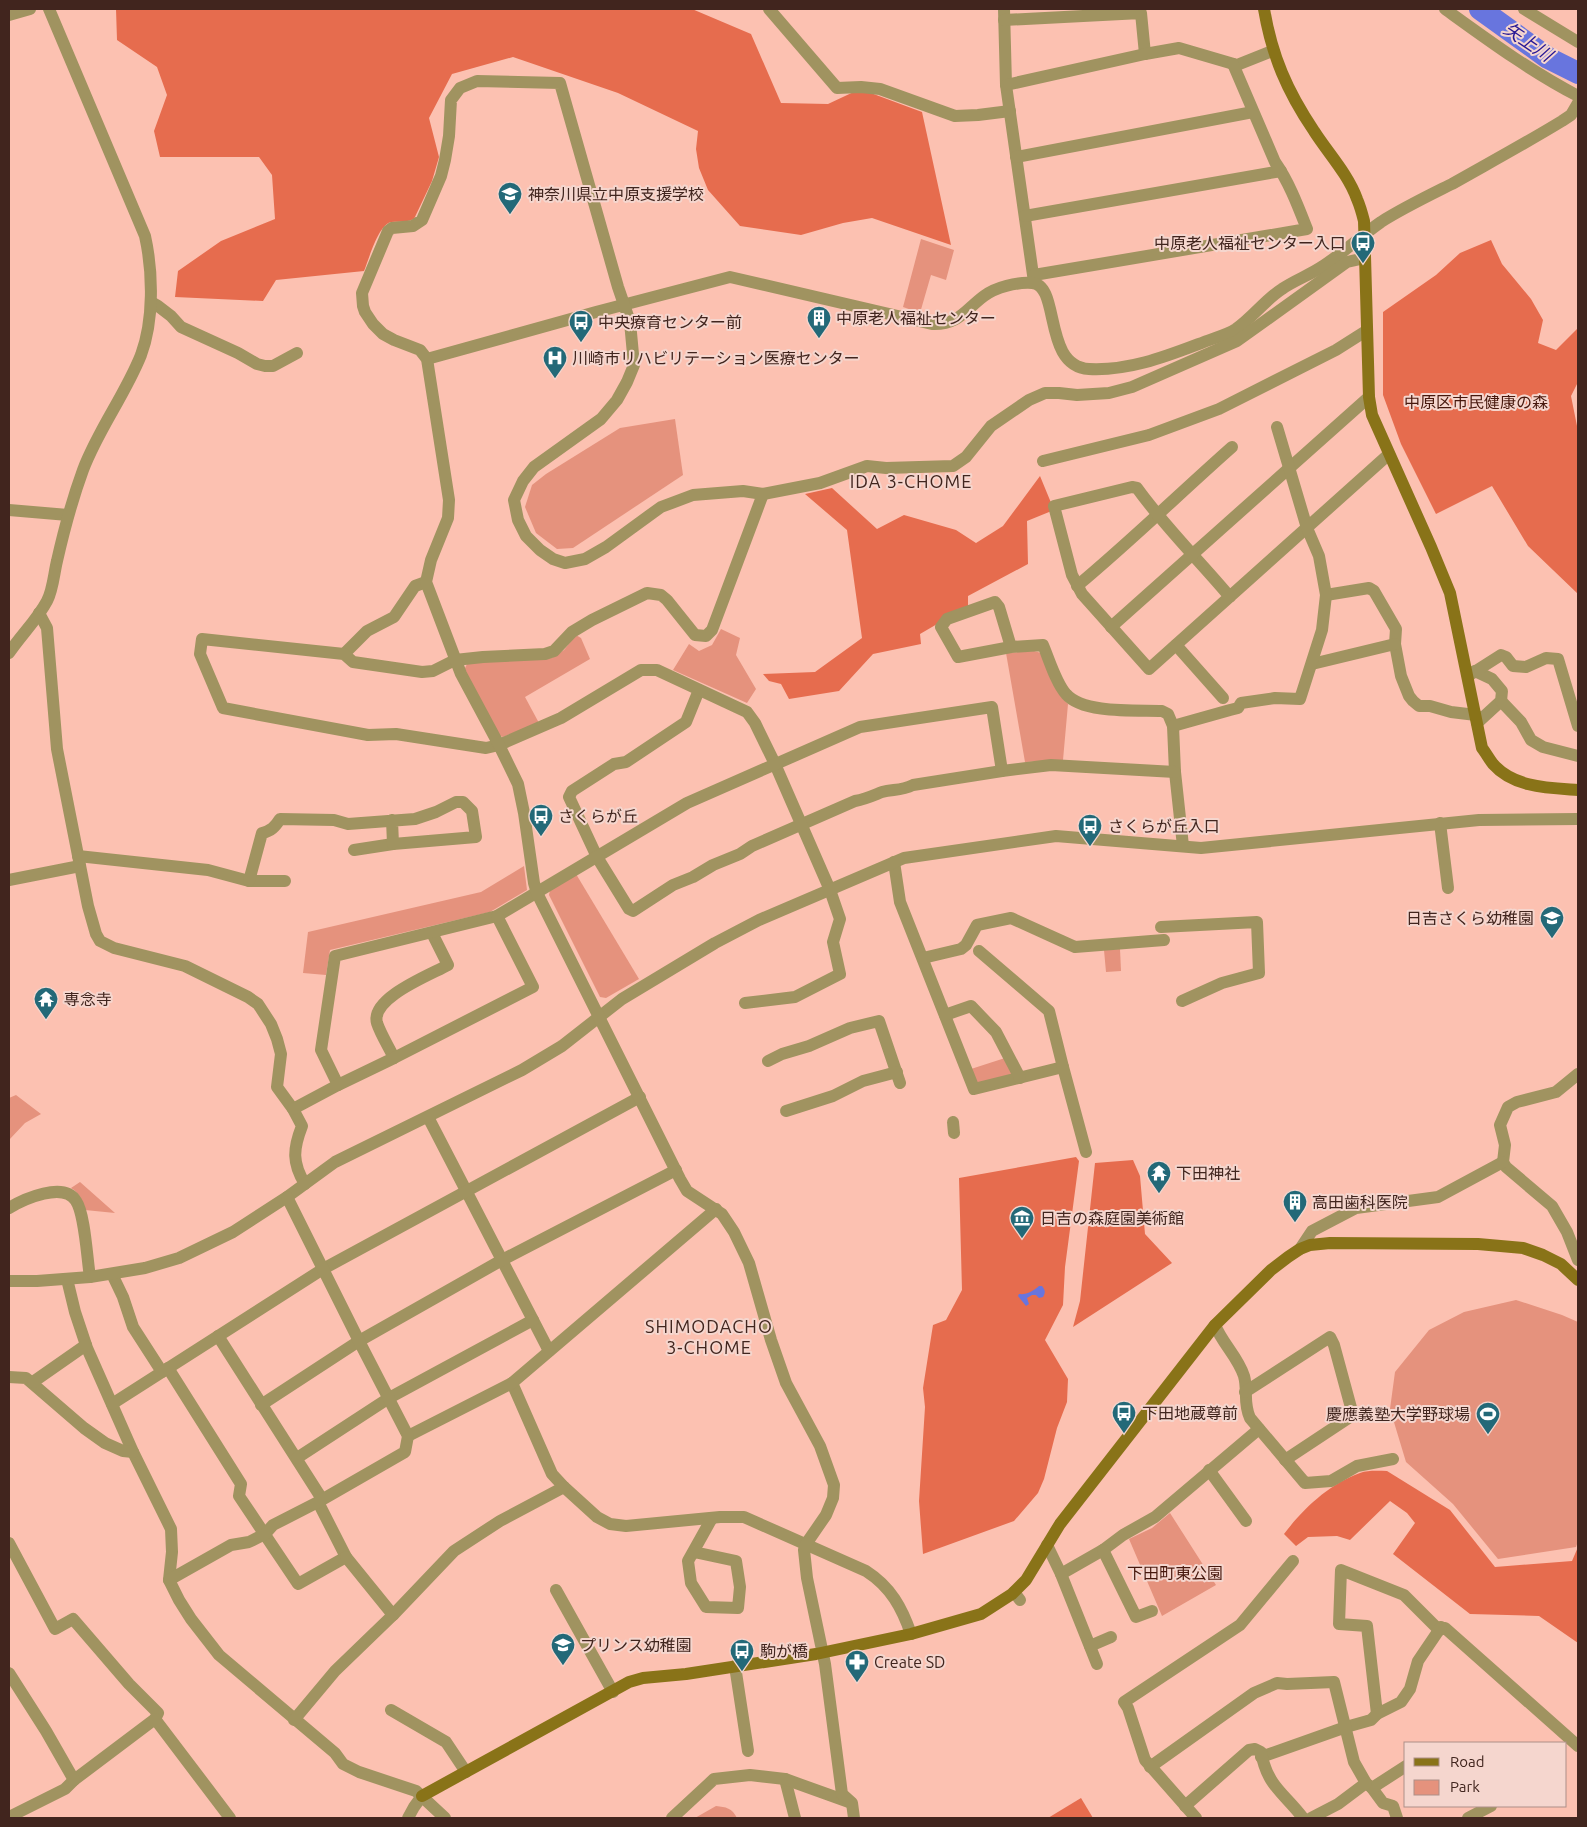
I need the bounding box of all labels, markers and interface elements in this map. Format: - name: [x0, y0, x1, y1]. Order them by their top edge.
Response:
- water label: 矢上川: [1501, 18, 1558, 66]
- school or university icon: 神奈川県立中原支援学校: [497, 181, 523, 215]
- place label: 神奈川県立中原支援学校: [528, 185, 704, 203]
- bus stop icon: 中原老人福祉センター入口: [1350, 230, 1376, 264]
- place label: 中原老人福祉センター入口: [1154, 234, 1346, 252]
- building icon: 中原老人福祉センター: [806, 305, 832, 339]
- bus stop icon: 中央療育センター前: [568, 309, 594, 343]
- place label: 中原老人福祉センター: [836, 309, 996, 327]
- place label: 中央療育センター前: [598, 313, 742, 331]
- hospital icon: 川崎市リハビリテーション医療センター: [542, 345, 568, 379]
- place label: 川崎市リハビリテーション医療センター: [572, 349, 860, 367]
- park label: 中原区市民健康の森: [1404, 393, 1548, 411]
- district label: IDA 3-CHOME: [850, 471, 972, 491]
- bus stop icon: さくらが丘: [528, 803, 554, 837]
- place label: さくらが丘: [558, 807, 638, 825]
- bus stop icon: さくらが丘入口: [1077, 813, 1103, 847]
- place label: さくらが丘入口: [1108, 817, 1220, 835]
- school or university icon: 日吉さくら幼稚園: [1539, 905, 1565, 939]
- place label: 日吉さくら幼稚園: [1406, 909, 1534, 927]
- temple icon: 専念寺: [33, 986, 59, 1020]
- place label: 専念寺: [64, 990, 112, 1008]
- temple icon: 下田神社: [1146, 1160, 1172, 1194]
- place label: 下田神社: [1176, 1164, 1240, 1182]
- building icon: 高田歯科医院: [1282, 1189, 1308, 1223]
- place label: 高田歯科医院: [1312, 1193, 1408, 1211]
- museum icon: 日吉の森庭園美術館: [1009, 1205, 1035, 1239]
- place label: 日吉の森庭園美術館: [1040, 1209, 1184, 1227]
- district label: SHIMODACHO 3-CHOME: [645, 1316, 773, 1357]
- bus stop icon: 下田地蔵尊前: [1111, 1400, 1137, 1434]
- sports icon: 慶應義塾大学野球場: [1475, 1401, 1501, 1435]
- place label: 下田地蔵尊前: [1142, 1404, 1238, 1422]
- place label: 慶應義塾大学野球場: [1326, 1405, 1470, 1423]
- park label: 下田町東公園: [1127, 1564, 1223, 1582]
- school or university icon: プリンス幼稚園: [550, 1632, 576, 1666]
- place label: プリンス幼稚園: [580, 1636, 692, 1654]
- bus stop icon: 駒が橋: [729, 1638, 755, 1672]
- place label: 駒が橋: [760, 1642, 808, 1660]
- pharmacy icon: Create SD: [844, 1649, 870, 1683]
- place label: Create SD: [874, 1653, 945, 1671]
- legend: [1404, 1742, 1567, 1807]
- text: Road: [1450, 1753, 1485, 1770]
- text: Park: [1450, 1778, 1480, 1795]

